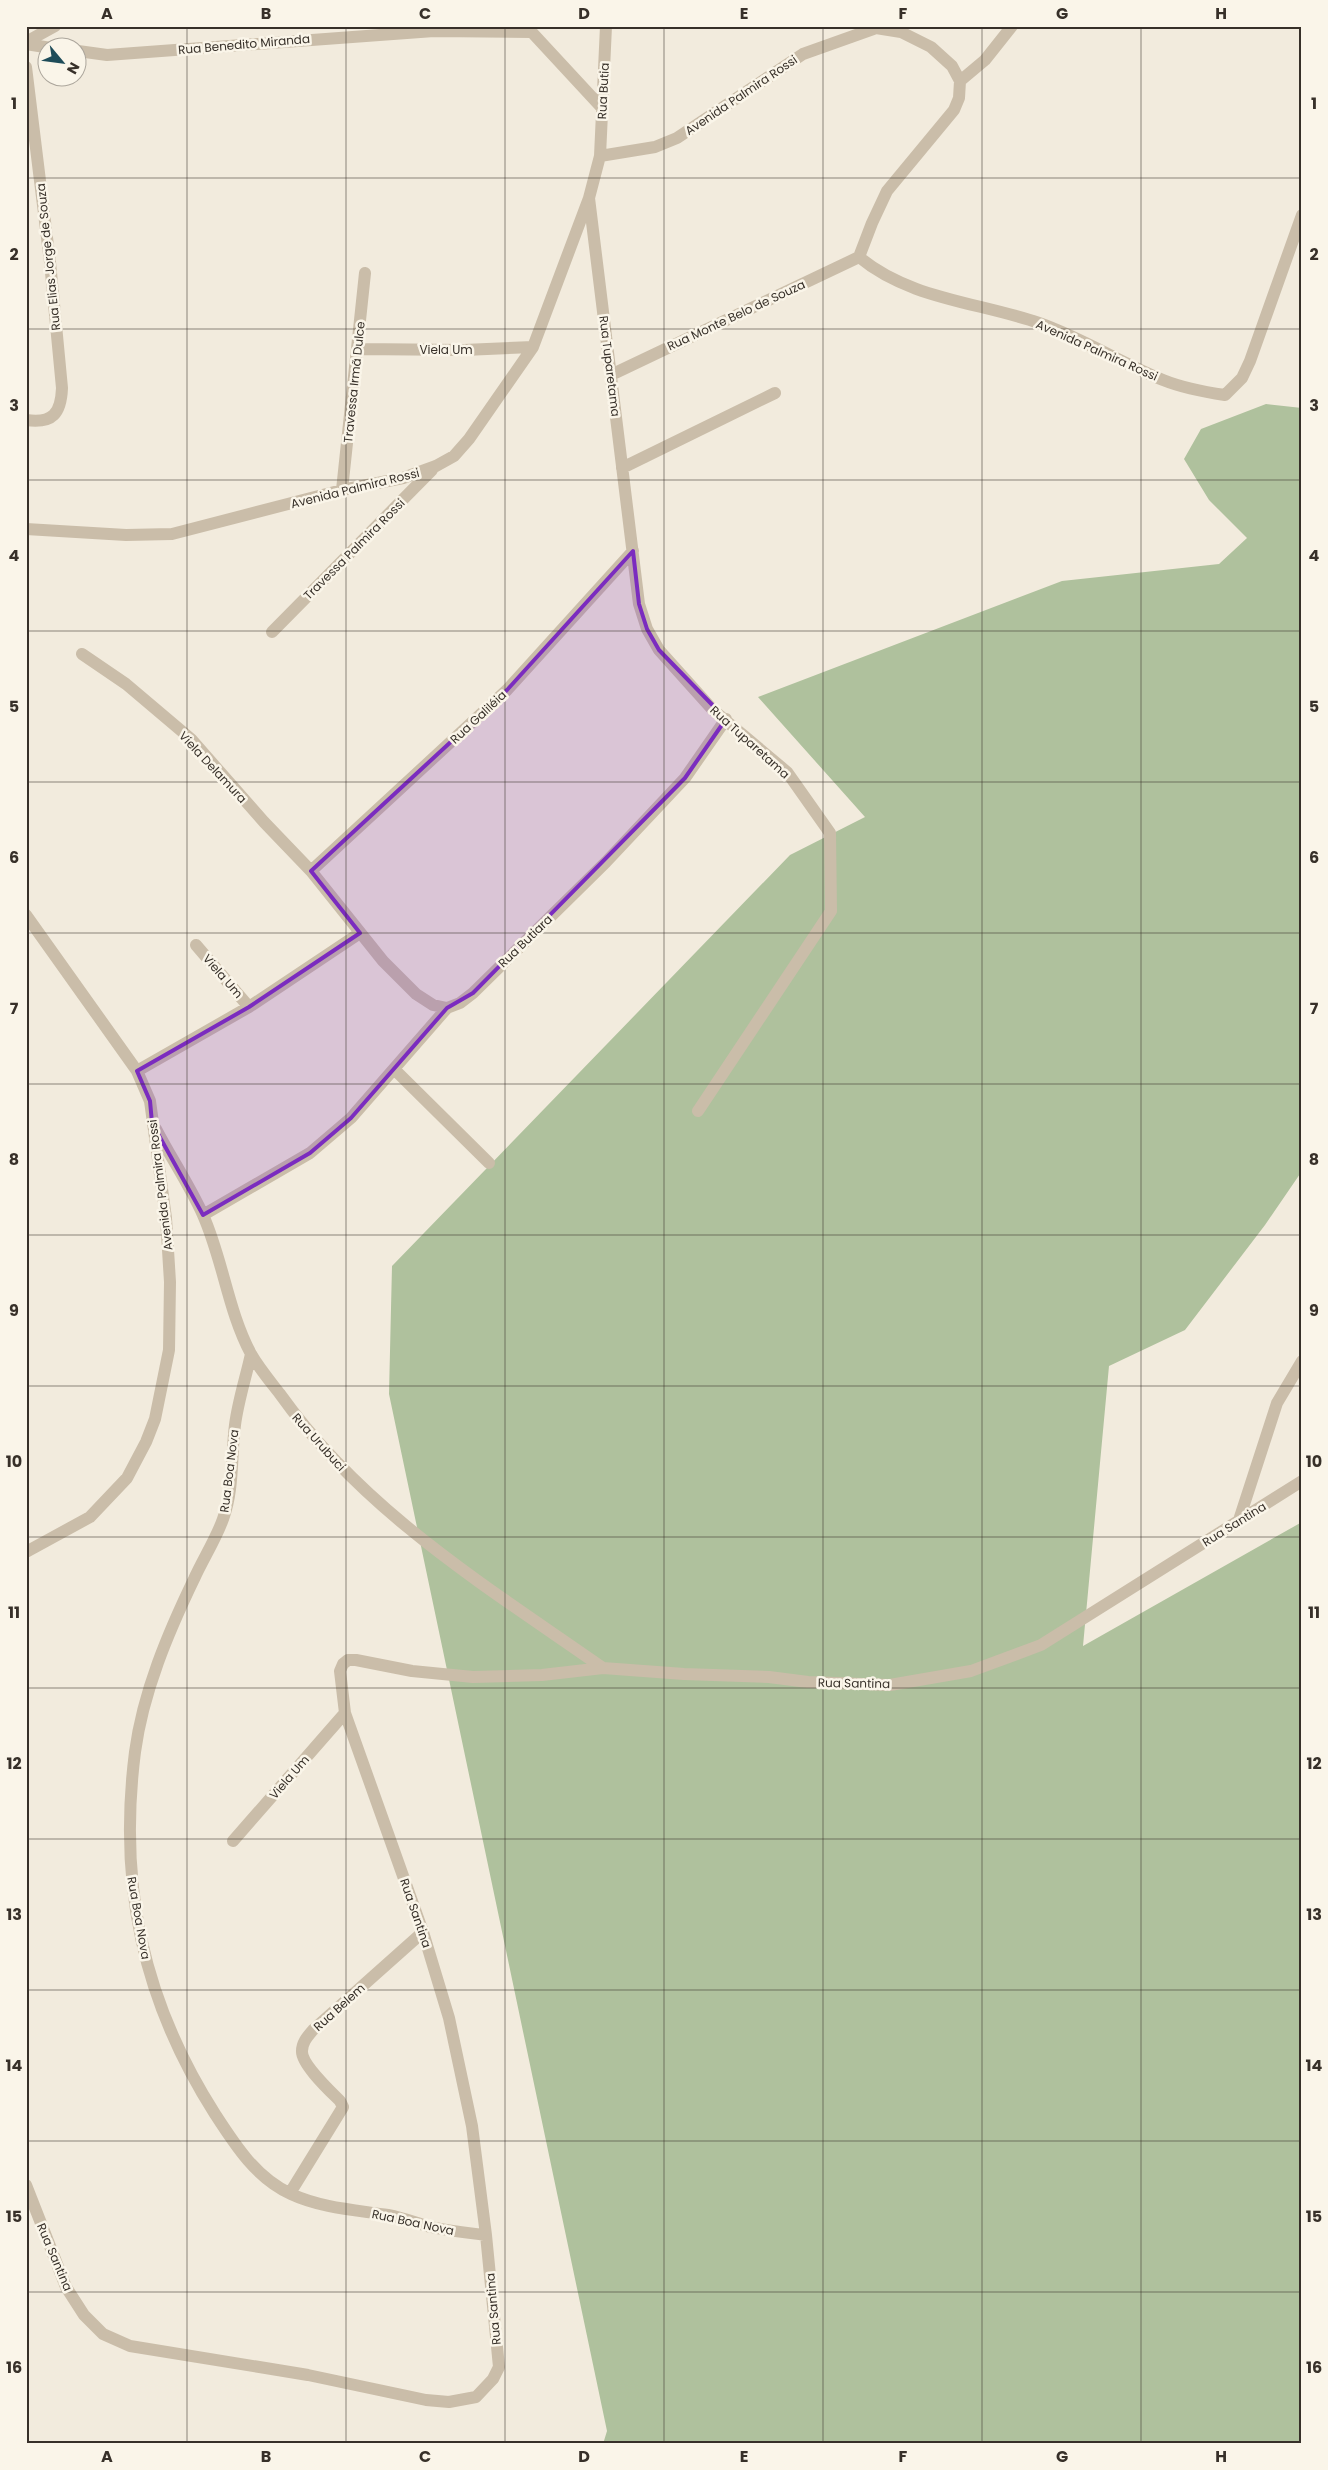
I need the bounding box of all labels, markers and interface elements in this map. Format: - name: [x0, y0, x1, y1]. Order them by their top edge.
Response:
- text: A: [101, 2, 113, 25]
- text: B: [261, 2, 271, 25]
- text: C: [419, 2, 431, 25]
- text: D: [578, 2, 590, 25]
- text: E: [740, 2, 748, 25]
- text: F: [899, 2, 908, 25]
- text: G: [1056, 2, 1068, 25]
- text: H: [1215, 2, 1227, 25]
- street label: Rua Benedito Miranda: [177, 30, 311, 58]
- north arrow: [38, 38, 88, 88]
- street label: Avenida Palmira Rossi: [682, 51, 800, 139]
- text: N: [62, 59, 85, 78]
- street label: Rua Butia: [593, 62, 613, 120]
- text: 1: [11, 92, 17, 115]
- text: 1: [1311, 92, 1317, 115]
- street label: Rua Elias Jorge de Souza: [32, 183, 64, 331]
- text: 2: [9, 243, 19, 266]
- text: 2: [1309, 243, 1319, 266]
- street label: Rua Monte Belo de Souza: [664, 276, 808, 354]
- street label: Rua Tuparetama: [595, 315, 625, 417]
- street label: Avenida Palmira Rossi: [1033, 315, 1161, 385]
- street label: Travessa Irmã Dulce: [339, 320, 369, 444]
- street label: Viela Um: [419, 341, 473, 358]
- text: 3: [9, 394, 19, 417]
- text: 3: [1309, 394, 1319, 417]
- street label: Avenida Palmira Rossi: [289, 464, 421, 512]
- street label: Travessa Palmira Rossi: [300, 495, 408, 603]
- text: 4: [9, 544, 20, 567]
- text: 4: [1309, 544, 1320, 567]
- street label: Rua Galiléia: [446, 687, 510, 747]
- text: 5: [9, 695, 19, 718]
- text: 5: [1309, 695, 1319, 718]
- street label: Rua Tuparetama: [707, 702, 793, 782]
- street label: Viela Delamura: [175, 727, 251, 807]
- text: 6: [9, 846, 19, 869]
- text: 6: [1309, 846, 1319, 869]
- street label: Rua Butiara: [494, 911, 556, 971]
- street label: Viela Um: [199, 950, 247, 1002]
- text: 7: [10, 997, 19, 1020]
- text: 7: [1310, 997, 1319, 1020]
- street label: Avenida Palmira Rossi: [144, 1118, 176, 1251]
- text: 8: [9, 1148, 19, 1171]
- text: 8: [1309, 1148, 1319, 1171]
- text: 9: [9, 1299, 19, 1322]
- text: 9: [1309, 1299, 1319, 1322]
- street label: Rua Urubuci: [288, 1409, 350, 1475]
- street label: Rua Boa Nova: [215, 1428, 243, 1514]
- text: 10: [6, 1450, 22, 1473]
- text: 10: [1306, 1450, 1322, 1473]
- street label: Rua Santina: [1199, 1498, 1269, 1550]
- text: 11: [8, 1601, 20, 1624]
- text: 11: [1308, 1601, 1320, 1624]
- street label: Rua Santina: [818, 1674, 890, 1692]
- street label: Viela Um: [265, 1751, 313, 1803]
- text: 12: [6, 1752, 22, 1775]
- text: 12: [1306, 1752, 1322, 1775]
- street label: Rua Boa Nova: [123, 1875, 155, 1961]
- street label: Rua Santina: [396, 1876, 436, 1950]
- text: 13: [6, 1903, 22, 1926]
- text: 13: [1306, 1903, 1322, 1926]
- street label: Rua Belem: [310, 1979, 368, 2035]
- text: 14: [6, 2054, 23, 2077]
- text: 14: [1306, 2054, 1323, 2077]
- text: 15: [6, 2205, 22, 2228]
- street label: Rua Boa Nova: [370, 2205, 456, 2239]
- text: 15: [1306, 2205, 1322, 2228]
- street label: Rua Santina: [33, 2220, 77, 2294]
- street label: Rua Santina: [481, 2272, 505, 2346]
- text: 16: [6, 2356, 22, 2379]
- text: 16: [1306, 2356, 1322, 2379]
- text: A: [101, 2445, 113, 2468]
- text: B: [261, 2445, 271, 2468]
- text: C: [419, 2445, 431, 2468]
- text: D: [578, 2445, 590, 2468]
- text: E: [740, 2445, 748, 2468]
- text: F: [899, 2445, 908, 2468]
- text: G: [1056, 2445, 1068, 2468]
- text: H: [1215, 2445, 1227, 2468]

